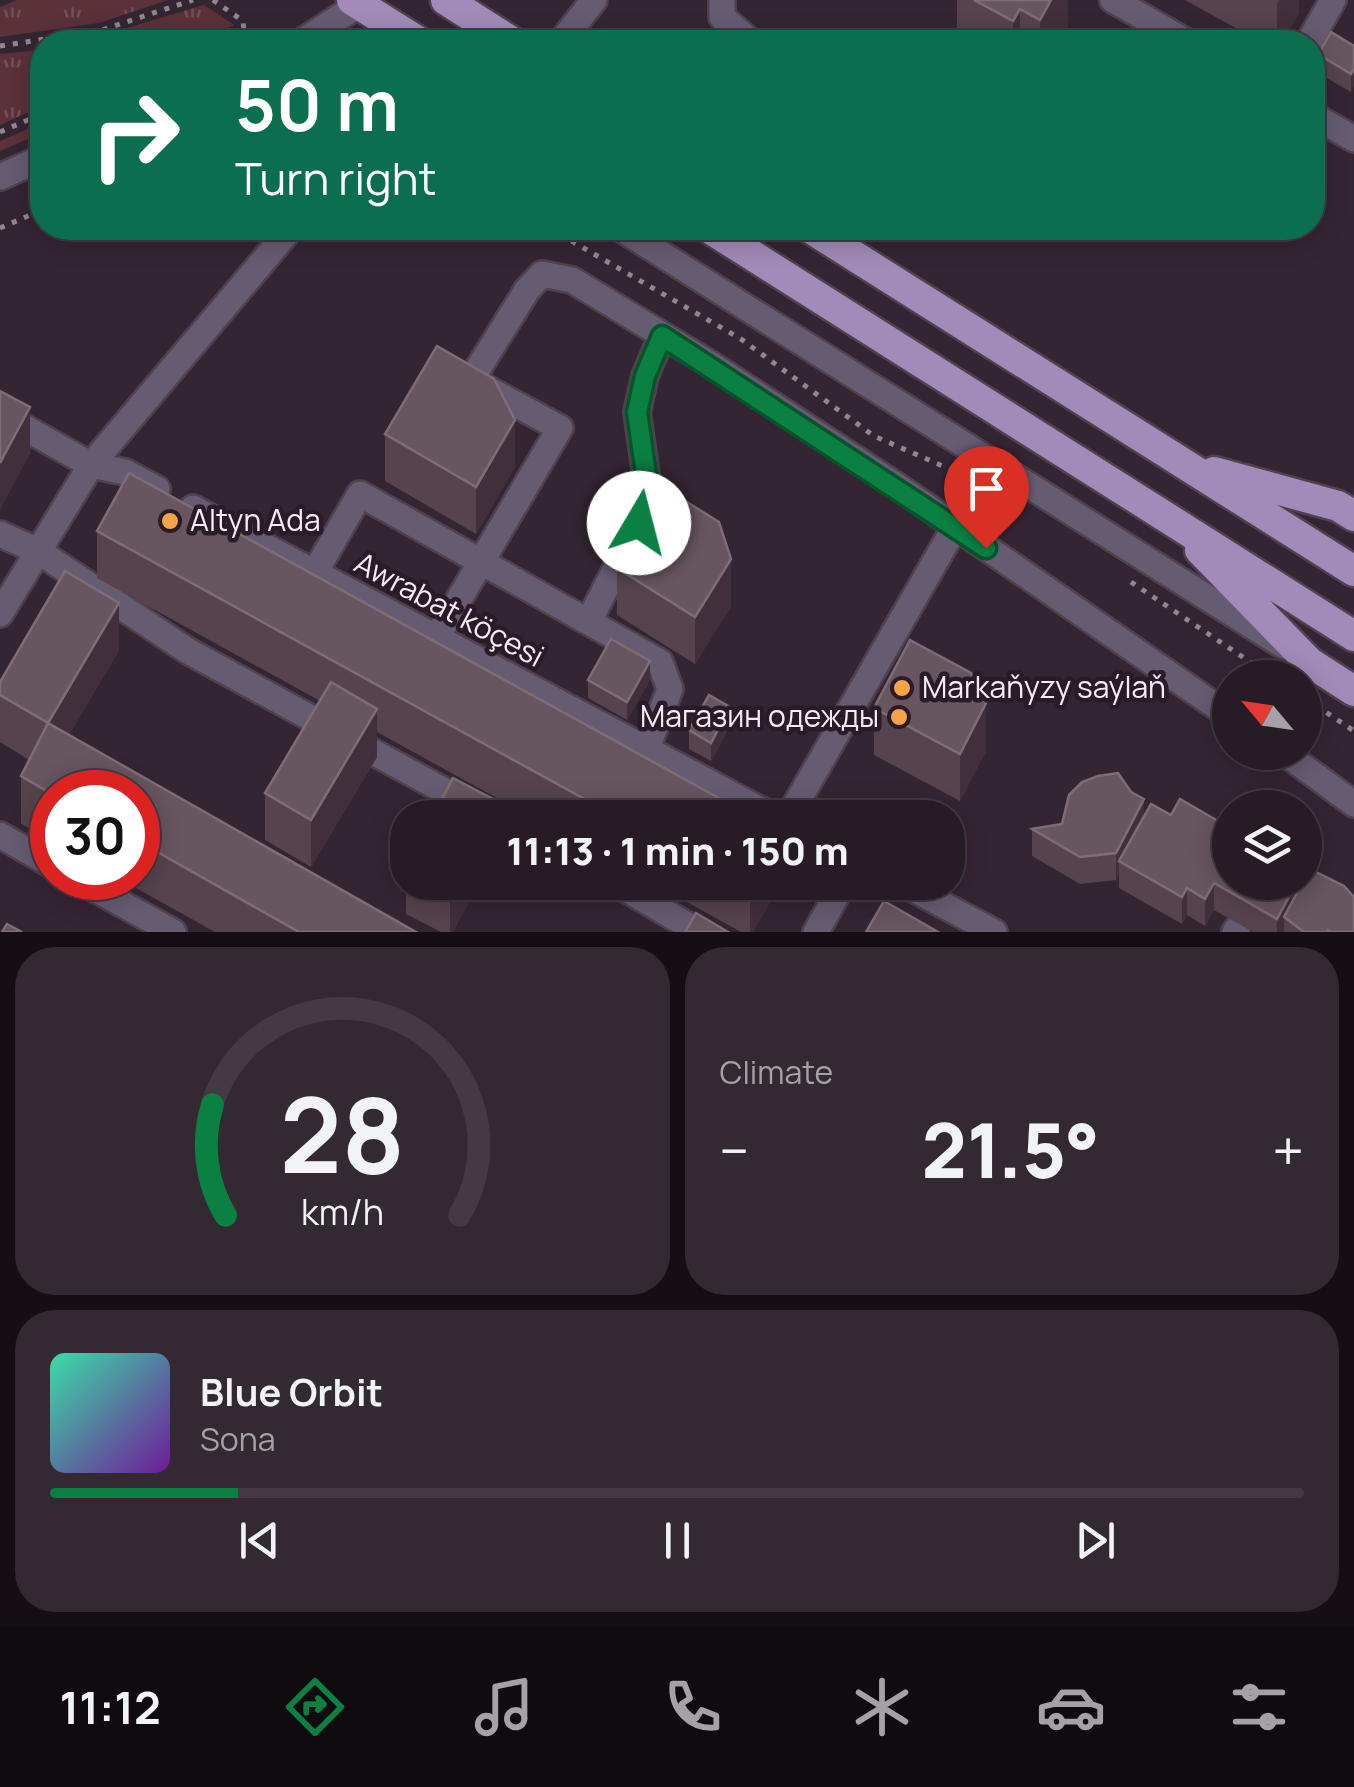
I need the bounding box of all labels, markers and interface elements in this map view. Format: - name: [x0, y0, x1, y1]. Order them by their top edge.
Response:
- text: 50 m: [235, 56, 399, 152]
- icon: right: [70, 70, 200, 200]
- text: Turn right: [235, 147, 436, 209]
- pin: [944, 446, 1029, 549]
- icon: arrive: [959, 461, 1014, 516]
- position arrow: [587, 471, 691, 575]
- place label: Altyn Ada: [190, 499, 321, 540]
- marker: Altyn Ada: [159, 510, 181, 532]
- street label: Awrabat köçesi: [348, 542, 552, 676]
- north arrow: [1212, 660, 1322, 770]
- map controls: [1212, 660, 1322, 900]
- place label: Markaňyzy saýlaň: [922, 666, 1166, 707]
- marker: Markaňyzy saýlaň: [891, 677, 913, 699]
- place label: Магазин одежды: [640, 695, 879, 736]
- marker: Магазин одежды: [888, 706, 910, 728]
- speed limit sign: 30: [30, 770, 160, 900]
- button: layers: [1212, 790, 1322, 900]
- text: 11:13 · 1 min · 150 m: [506, 824, 849, 876]
- text: Climate: [720, 1050, 833, 1094]
- text: 28: [279, 1062, 405, 1204]
- text: 21.5°: [922, 1098, 1100, 1201]
- text: −: [720, 1112, 749, 1188]
- text: +: [1272, 1112, 1304, 1188]
- text: km/h: [301, 1187, 384, 1236]
- text: Blue Orbit: [200, 1365, 383, 1417]
- text: Sona: [200, 1417, 275, 1461]
- icon: previous: [232, 1513, 287, 1568]
- icon: pause: [650, 1513, 705, 1568]
- icon: next: [1068, 1513, 1123, 1568]
- icon: directions: [280, 1672, 350, 1742]
- icon: music: [469, 1672, 539, 1742]
- icon: phone: [658, 1672, 728, 1742]
- icon: climate: [847, 1672, 917, 1742]
- icon: car: [1036, 1672, 1106, 1742]
- icon: filters: [1224, 1672, 1294, 1742]
- text: 11:12: [59, 1676, 161, 1738]

